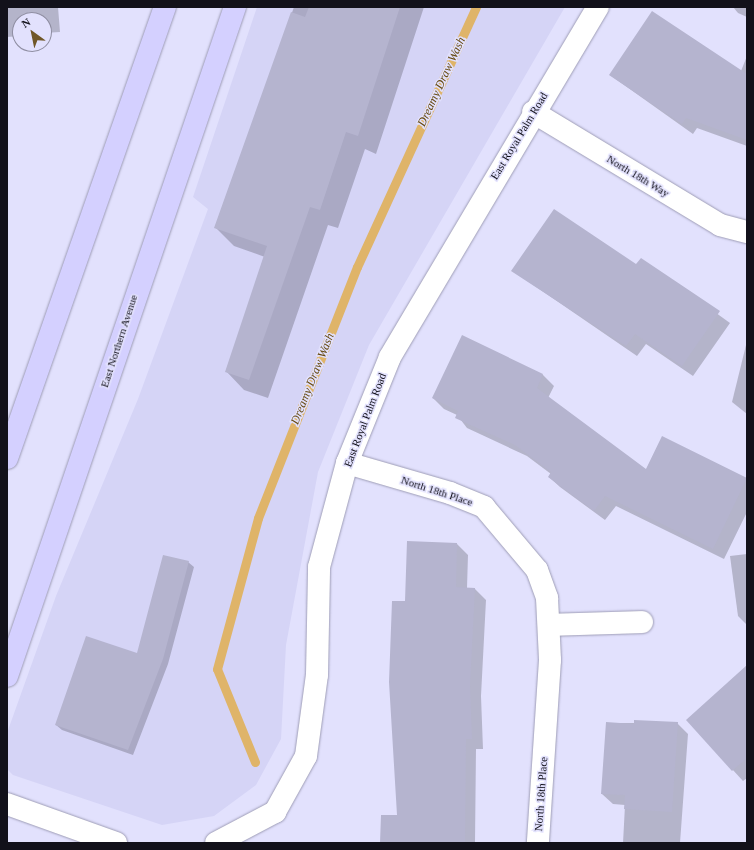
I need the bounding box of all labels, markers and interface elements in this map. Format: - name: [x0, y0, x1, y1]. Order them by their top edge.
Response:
- north arrow: [12, 12, 52, 52]
- text: N: [19, 16, 33, 30]
- water label: Dreamy Draw Wash: [415, 35, 469, 129]
- street label: East Royal Palm Road: [488, 90, 550, 182]
- street label: North 18th Way: [604, 152, 672, 200]
- street label: East Northern Avenue: [98, 293, 140, 389]
- water label: Dreamy Draw Wash: [288, 331, 338, 427]
- street label: East Royal Palm Road: [341, 371, 389, 469]
- street label: North 18th Place: [400, 473, 474, 509]
- street label: North 18th Place: [532, 756, 550, 832]

